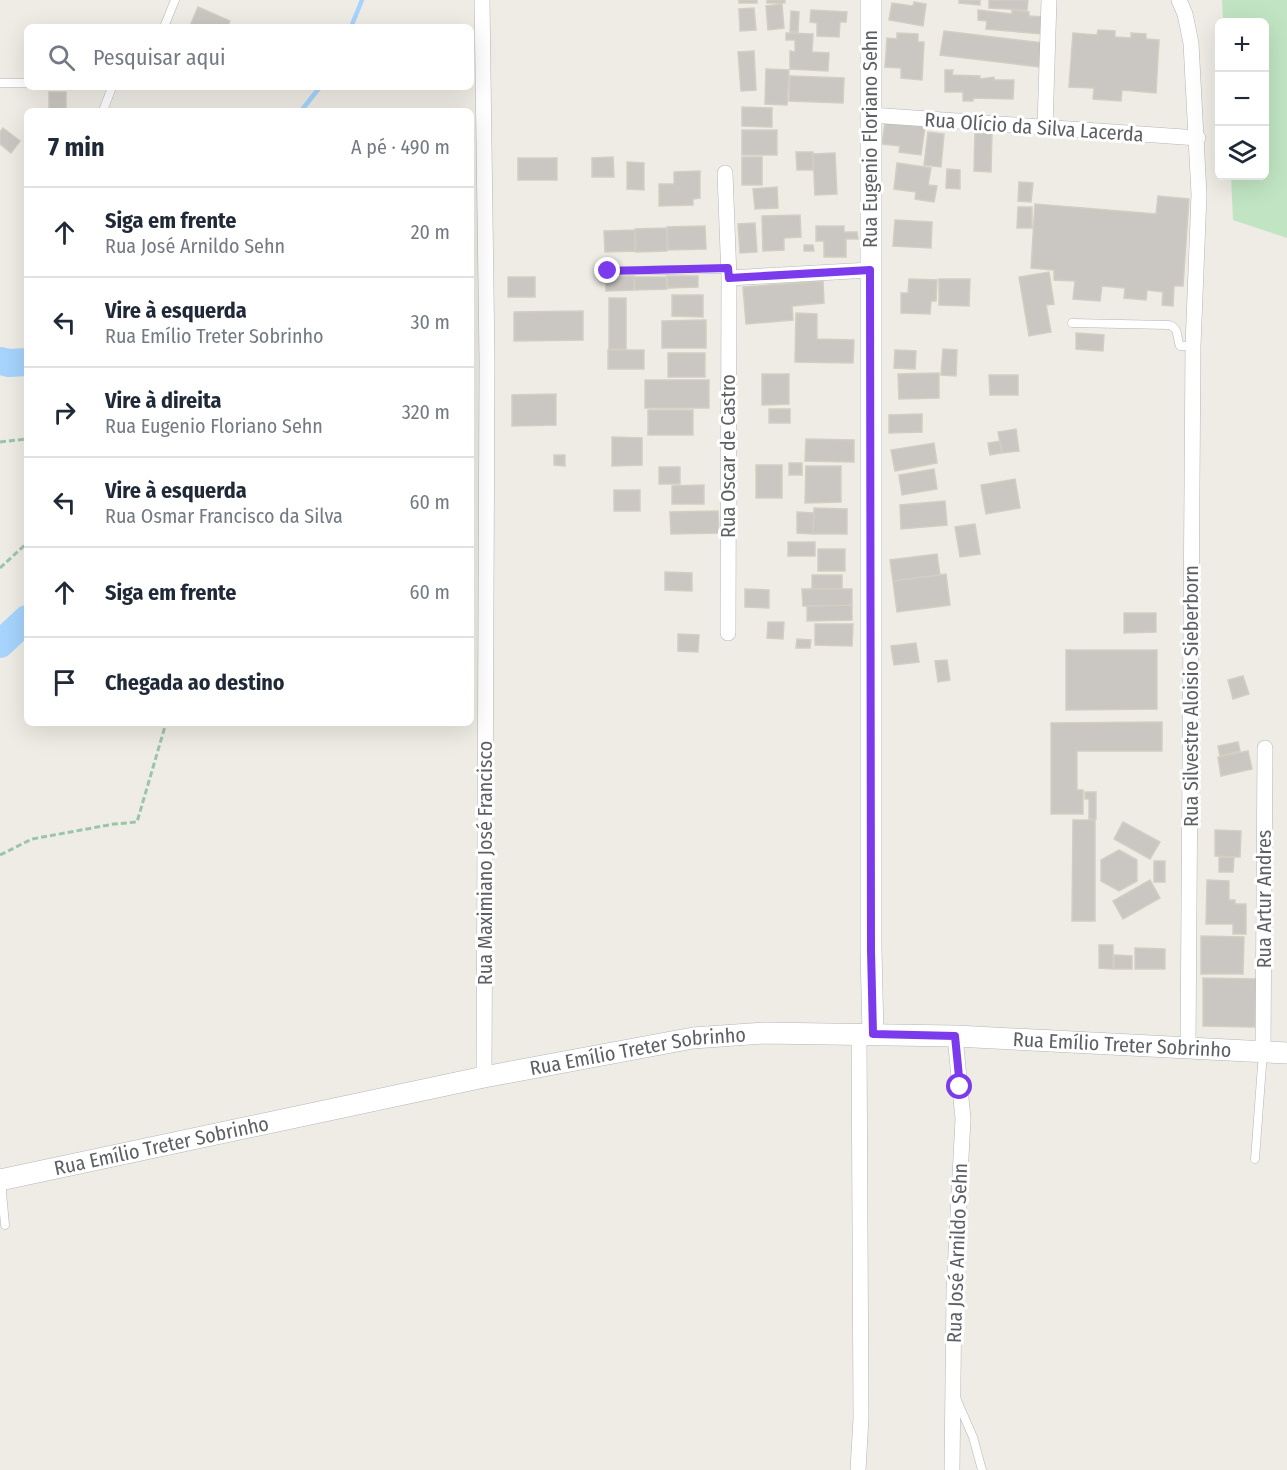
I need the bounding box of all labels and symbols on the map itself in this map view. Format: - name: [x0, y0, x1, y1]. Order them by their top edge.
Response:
- street label: Rua Eugenio Floriano Sehn: [858, 30, 882, 248]
- street label: Rua Olício da Silva Lacerda: [924, 107, 1144, 147]
- route end: [594, 257, 620, 283]
- street label: Rua Oscar de Castro: [716, 374, 740, 538]
- street label: Rua Silvestre Aloisio Sieberborn: [1179, 565, 1203, 827]
- street label: Rua Maximiano José Francisco: [473, 741, 497, 985]
- street label: Rua Artur Andres: [1252, 830, 1276, 968]
- street label: Rua Emílio Treter Sobrinho: [528, 1022, 747, 1080]
- street label: Rua Emílio Treter Sobrinho: [1012, 1027, 1232, 1062]
- route start: [946, 1073, 972, 1099]
- street label: Rua Emílio Treter Sobrinho: [52, 1111, 271, 1180]
- street label: Rua José Arnildo Sehn: [942, 1163, 972, 1343]

